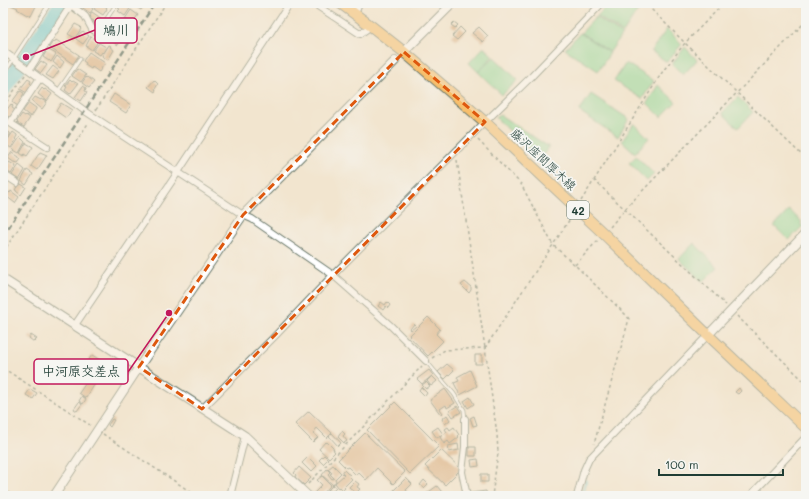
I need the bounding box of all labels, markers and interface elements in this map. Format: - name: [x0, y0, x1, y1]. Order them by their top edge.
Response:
- callout: 鳩川: [95, 18, 137, 43]
- text: 鳩川: [103, 21, 129, 38]
- street label: 藤沢座間厚木線: [508, 124, 580, 194]
- road number: 42: [567, 201, 589, 219]
- callout: 中河原交差点: [34, 359, 128, 384]
- text: 中河原交差点: [42, 362, 120, 379]
- scale bar: [659, 451, 783, 477]
- text: 100 m: [665, 456, 699, 472]

